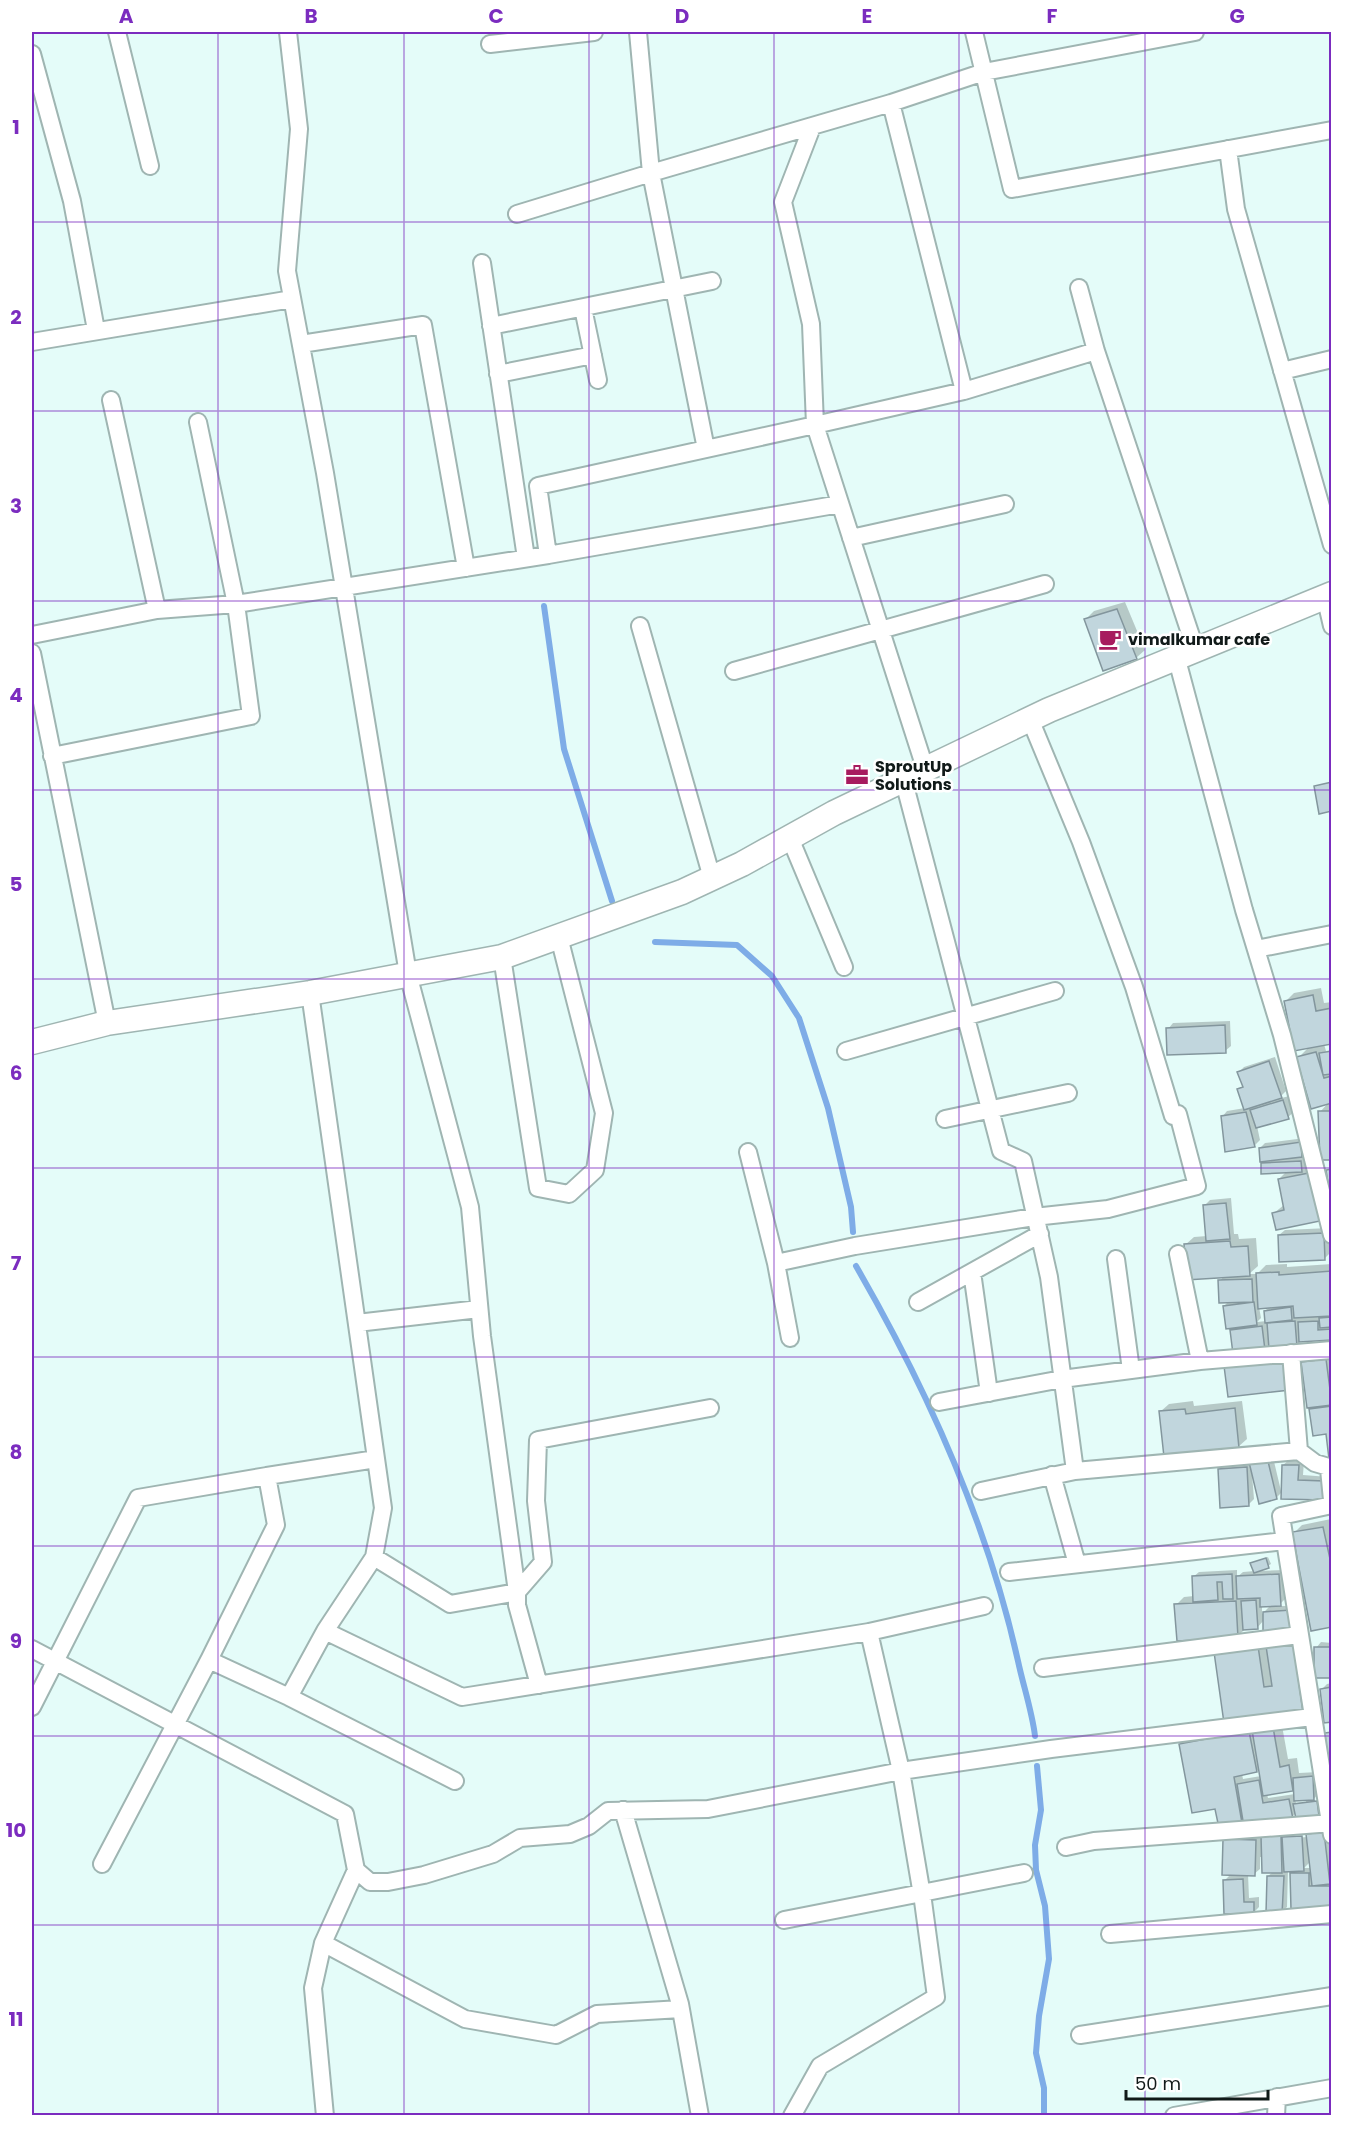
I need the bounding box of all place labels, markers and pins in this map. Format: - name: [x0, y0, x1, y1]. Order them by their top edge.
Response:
- cafe icon: vimalkumar cafe: [1097, 626, 1123, 652]
- place label: vimalkumar cafe: [1128, 628, 1270, 651]
- place label: SproutUp Solutions: [875, 755, 952, 796]
- office icon: SproutUp Solutions: [844, 762, 870, 788]

